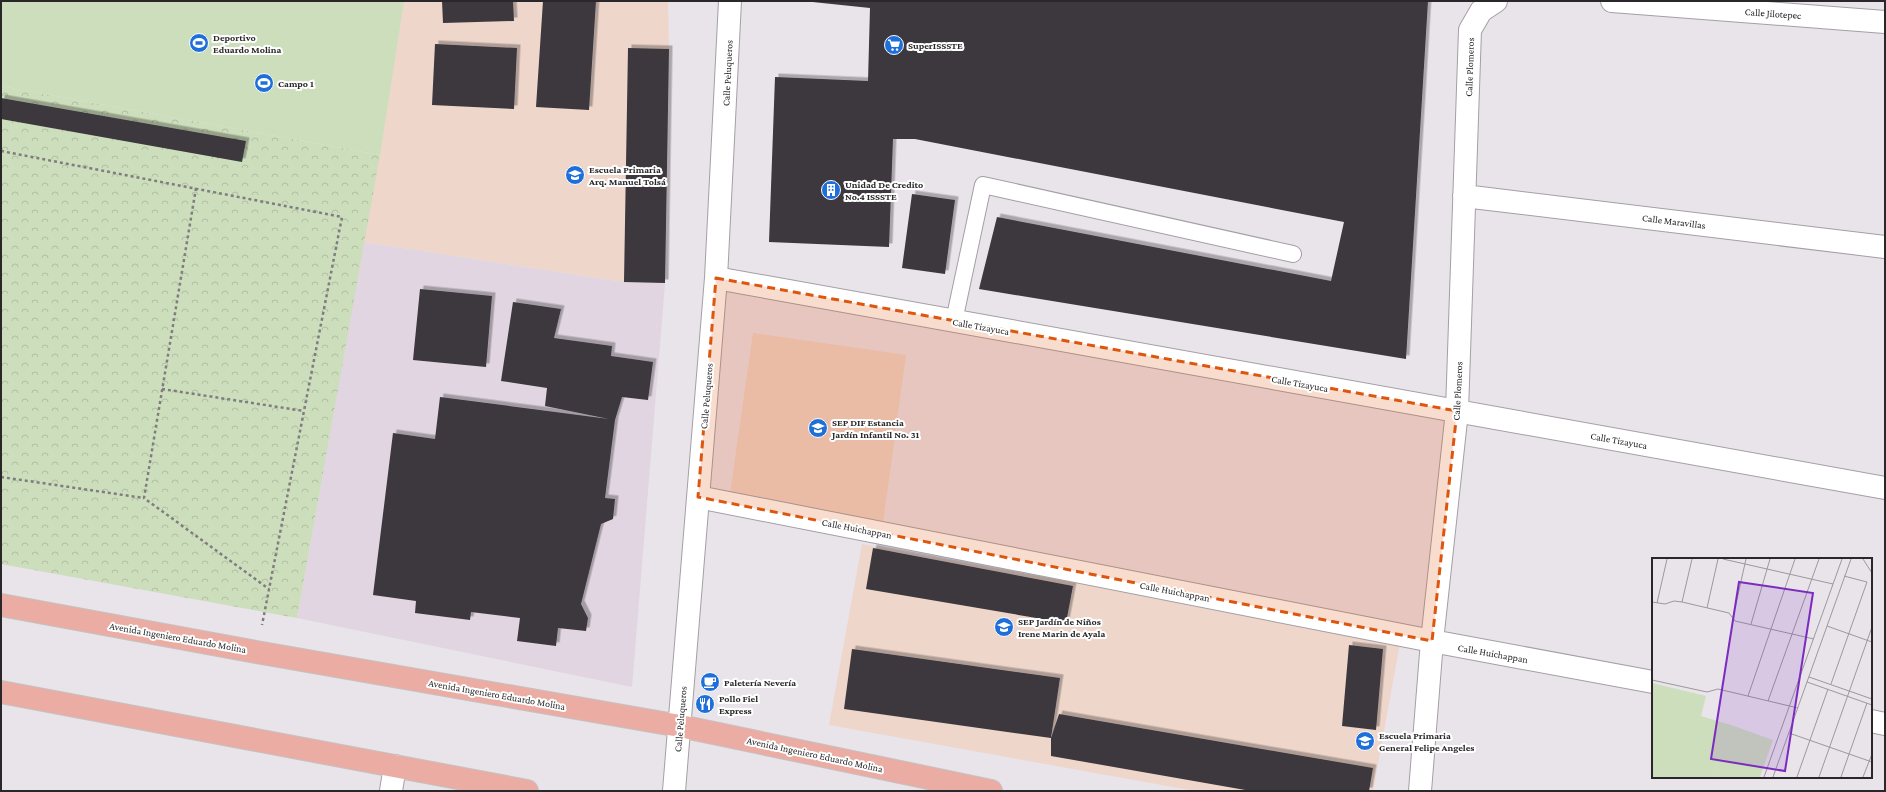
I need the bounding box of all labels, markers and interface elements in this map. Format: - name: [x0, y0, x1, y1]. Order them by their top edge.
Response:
- street label: Calle Jilotepec: [1744, 6, 1802, 21]
- sports icon: Deportivo Eduardo Molina: [188, 32, 210, 54]
- place label: Deportivo Eduardo Molina: [213, 32, 281, 55]
- supermarket icon: SuperISSSTE: [883, 34, 905, 56]
- street label: Calle Plomeros: [1463, 37, 1476, 97]
- street label: Calle Peluqueros: [720, 40, 735, 106]
- place label: SuperISSSTE: [908, 40, 963, 51]
- sports icon: Campo 1: [253, 72, 275, 94]
- place label: Campo 1: [278, 78, 314, 89]
- school or university icon: Escuela Primaria Arq. Manuel Tolsá: [564, 164, 586, 186]
- place label: Escuela Primaria Arq. Manuel Tolsá: [588, 164, 666, 187]
- building icon: Unidad De Credito No.4 ISSSTE: [820, 179, 842, 201]
- place label: Unidad De Credito No.4 ISSSTE: [845, 179, 923, 202]
- street label: Calle Maravillas: [1642, 212, 1706, 231]
- street label: Calle Tizayuca: [952, 316, 1011, 337]
- street label: Calle Plomeros: [1450, 361, 1465, 421]
- street label: Calle Peluqueros: [698, 363, 715, 429]
- street label: Calle Tizayuca: [1271, 373, 1330, 394]
- school or university icon: SEP DIF Estancia Jardín Infantil No. 31: [807, 417, 829, 439]
- place label: SEP DIF Estancia Jardín Infantil No. 31: [831, 417, 920, 440]
- street label: Calle Tizayuca: [1590, 430, 1649, 451]
- street label: Calle Huichappan: [821, 516, 893, 541]
- inset map: [1652, 558, 1872, 778]
- street label: Calle Huichappan: [1139, 579, 1211, 604]
- school or university icon: SEP Jardín de Niños Irene Marin de Ayala: [993, 616, 1015, 638]
- place label: SEP Jardín de Niños Irene Marin de Ayala: [1018, 616, 1105, 639]
- street label: Avenida Ingeniero Eduardo Molina: [109, 620, 248, 655]
- street label: Calle Huichappan: [1457, 642, 1529, 665]
- cafe icon: Paletería Nevería: [699, 671, 721, 693]
- street label: Avenida Ingeniero Eduardo Molina: [428, 677, 567, 712]
- place label: Paletería Nevería: [724, 677, 796, 688]
- street label: Calle Peluqueros: [672, 686, 689, 752]
- restaurant icon: Pollo Fiel Express: [694, 693, 716, 715]
- place label: Pollo Fiel Express: [719, 693, 758, 716]
- school or university icon: Escuela Primaria General Felipe Angeles: [1354, 730, 1376, 752]
- place label: Escuela Primaria General Felipe Angeles: [1379, 730, 1474, 753]
- street label: Avenida Ingeniero Eduardo Molina: [746, 735, 884, 774]

